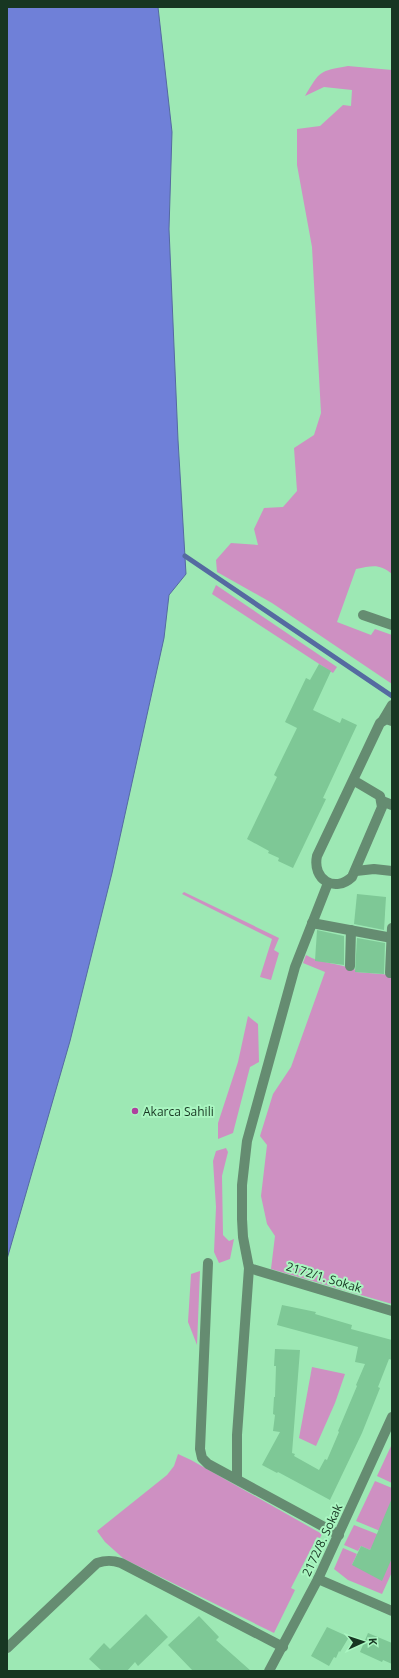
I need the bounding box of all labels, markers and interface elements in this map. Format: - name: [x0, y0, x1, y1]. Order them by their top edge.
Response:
- place label: Akarca Sahili: [143, 1103, 214, 1120]
- marker: Akarca Sahili: [130, 1106, 140, 1116]
- street label: 2172/1. Sokak: [284, 1257, 364, 1297]
- street label: 2172/8. Sokak: [298, 1500, 346, 1579]
- north arrow: [343, 1622, 383, 1662]
- text: K: [366, 1637, 381, 1646]

